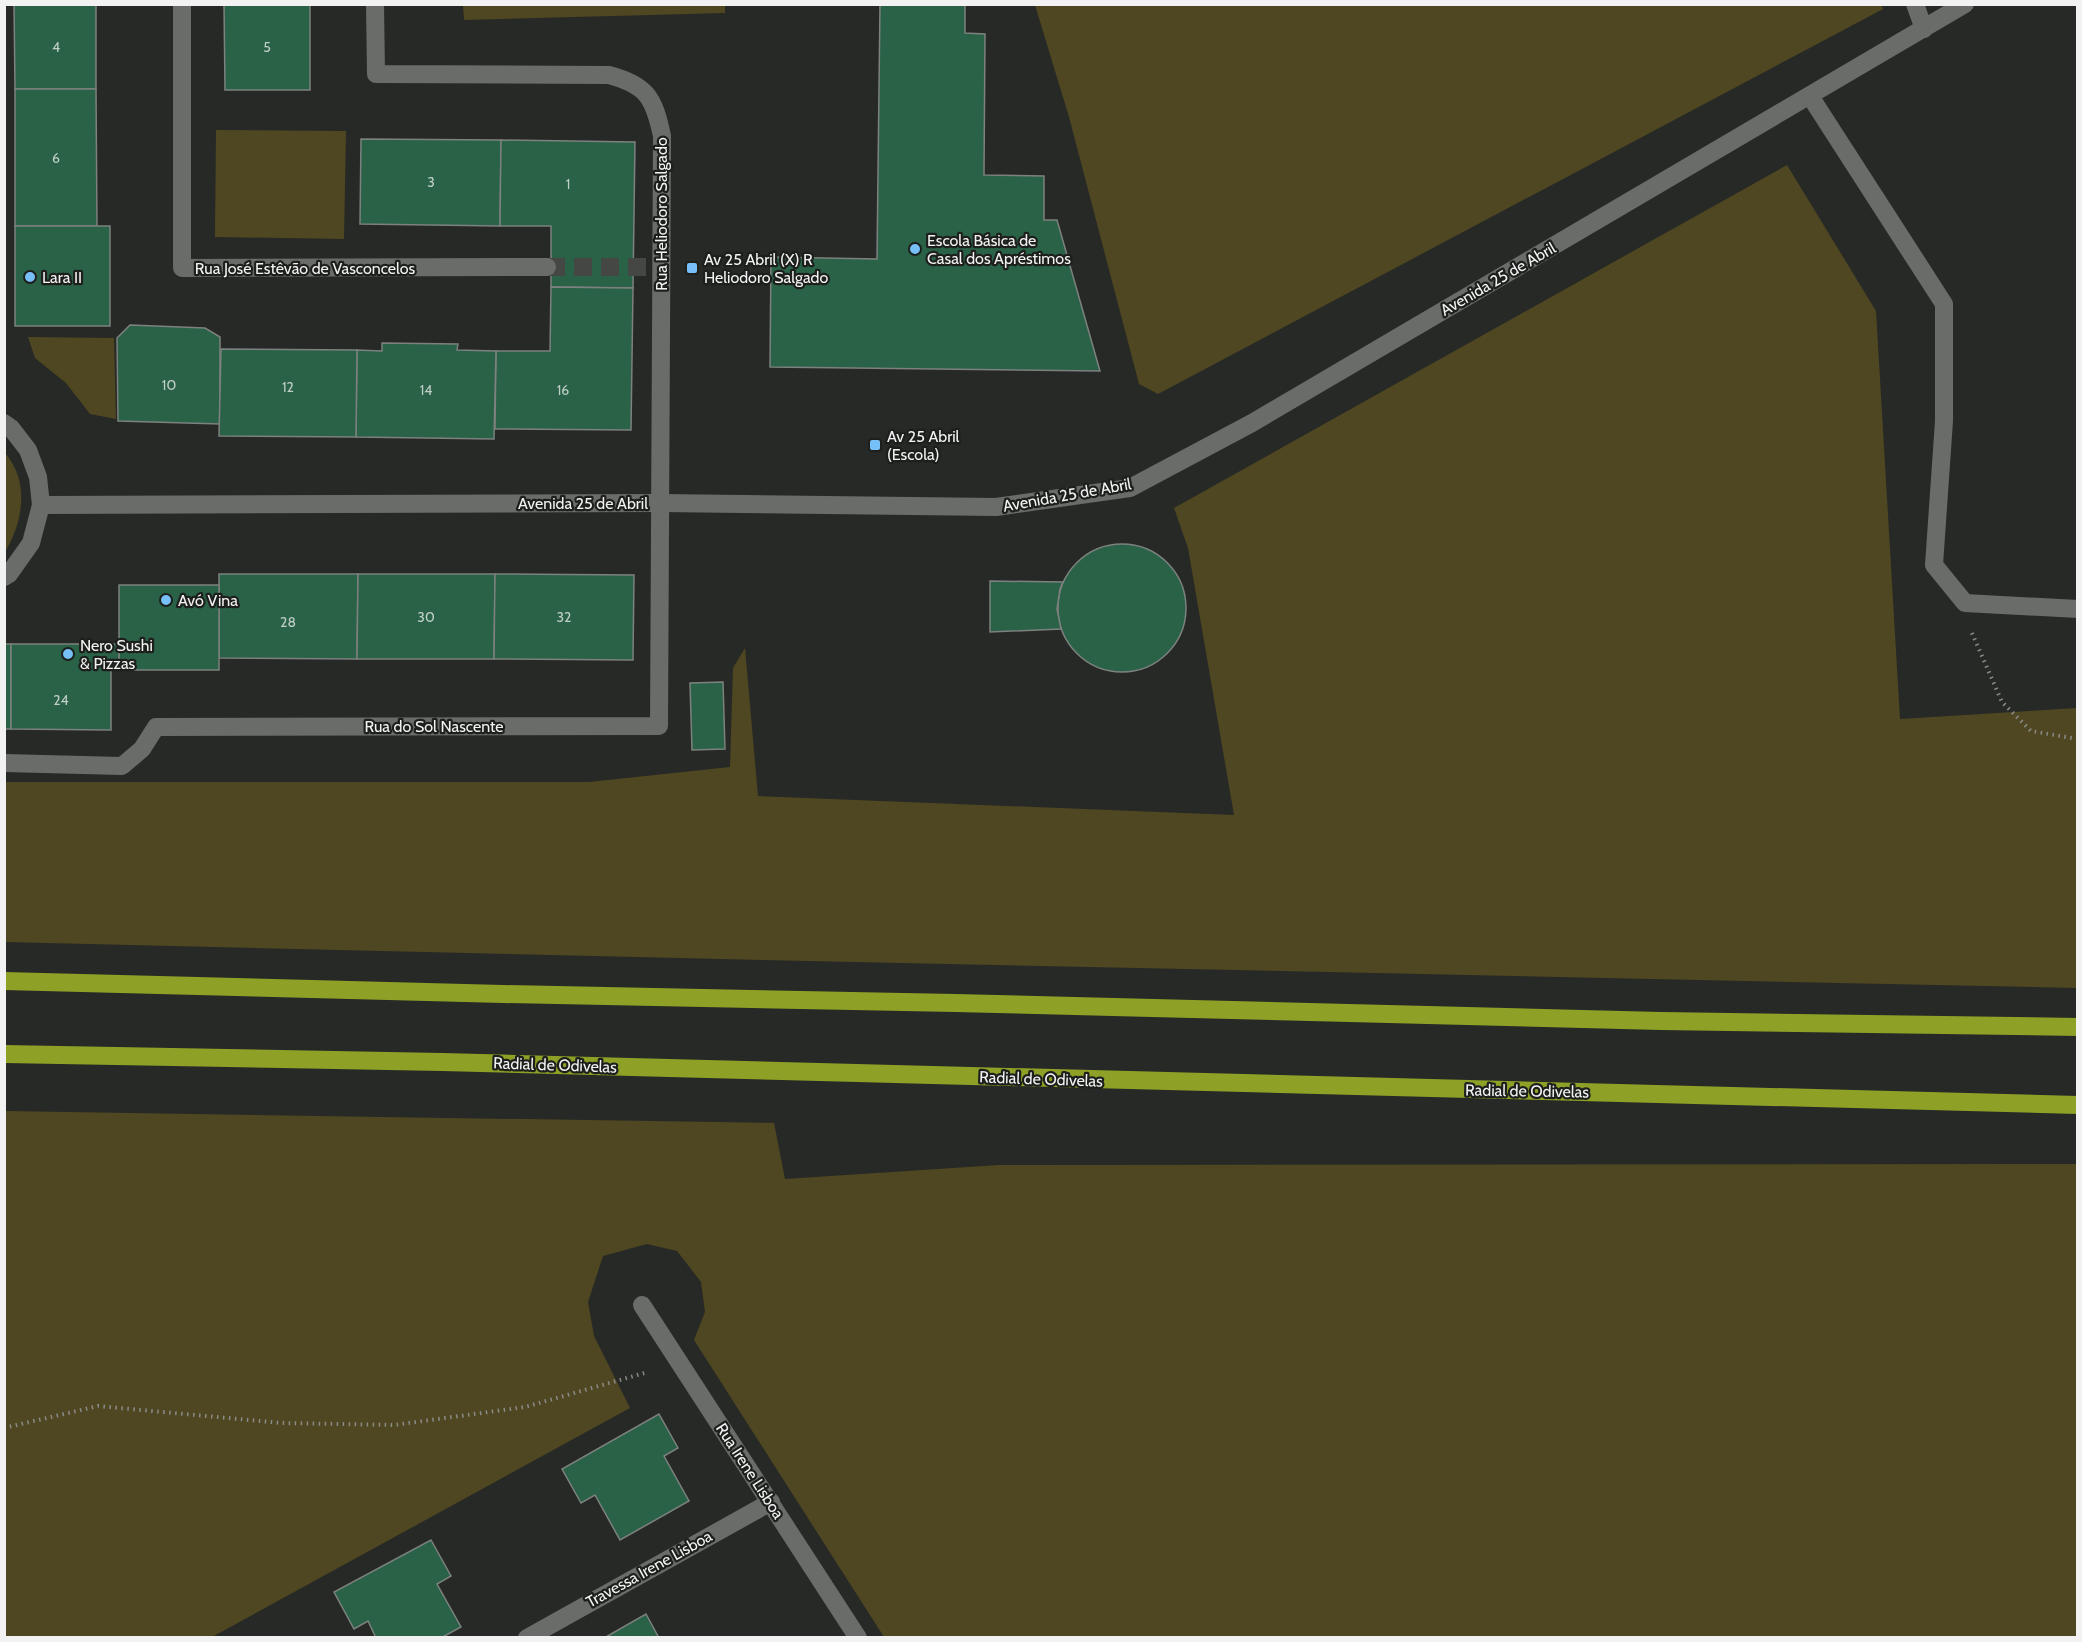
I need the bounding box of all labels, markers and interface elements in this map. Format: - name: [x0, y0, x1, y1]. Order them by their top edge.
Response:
- house number: 4: [52, 38, 60, 56]
- house number: 5: [263, 38, 271, 56]
- street label: Rua Heliodoro Salgado: [652, 137, 671, 291]
- house number: 6: [52, 149, 60, 167]
- house number: 3: [427, 173, 435, 191]
- house number: 1: [566, 175, 570, 193]
- place label: Escola Básica de Casal dos Apréstimos: [927, 231, 1071, 268]
- street label: Avenida 25 de Abril: [1437, 238, 1559, 320]
- marker: Escola Básica de Casal dos Apréstimos: [908, 242, 922, 256]
- place label: Av 25 Abril (X) R Heliodoro Salgado: [704, 250, 828, 287]
- street label: Rua José Estêvão de Vasconcelos: [195, 259, 416, 278]
- marker: Av 25 Abril (X) R Heliodoro Salgado: [685, 261, 699, 275]
- place label: Lara II: [42, 268, 82, 287]
- marker: Lara II: [23, 270, 37, 284]
- house number: 10: [162, 376, 176, 394]
- house number: 12: [282, 378, 294, 396]
- house number: 14: [420, 381, 432, 399]
- house number: 16: [557, 381, 569, 399]
- place label: Av 25 Abril (Escola): [887, 427, 960, 464]
- marker: Av 25 Abril (Escola): [868, 438, 882, 452]
- street label: Avenida 25 de Abril: [1001, 474, 1133, 516]
- street label: Avenida 25 de Abril: [518, 494, 648, 513]
- place label: Avó Vina: [178, 591, 238, 610]
- marker: Avó Vina: [159, 593, 173, 607]
- house number: 30: [417, 608, 435, 626]
- house number: 32: [557, 608, 571, 626]
- house number: 28: [280, 613, 296, 631]
- place label: Nero Sushi & Pizzas: [80, 636, 153, 673]
- marker: Nero Sushi & Pizzas: [61, 647, 75, 661]
- house number: 24: [53, 691, 69, 709]
- street label: Rua do Sol Nascente: [364, 717, 504, 736]
- street label: Radial de Odivelas: [493, 1053, 618, 1077]
- street label: Radial de Odivelas: [979, 1067, 1104, 1091]
- street label: Radial de Odivelas: [1465, 1080, 1589, 1102]
- street label: Rua Irene Lisboa: [712, 1420, 788, 1523]
- street label: Travessa Irene Lisboa: [583, 1526, 716, 1611]

